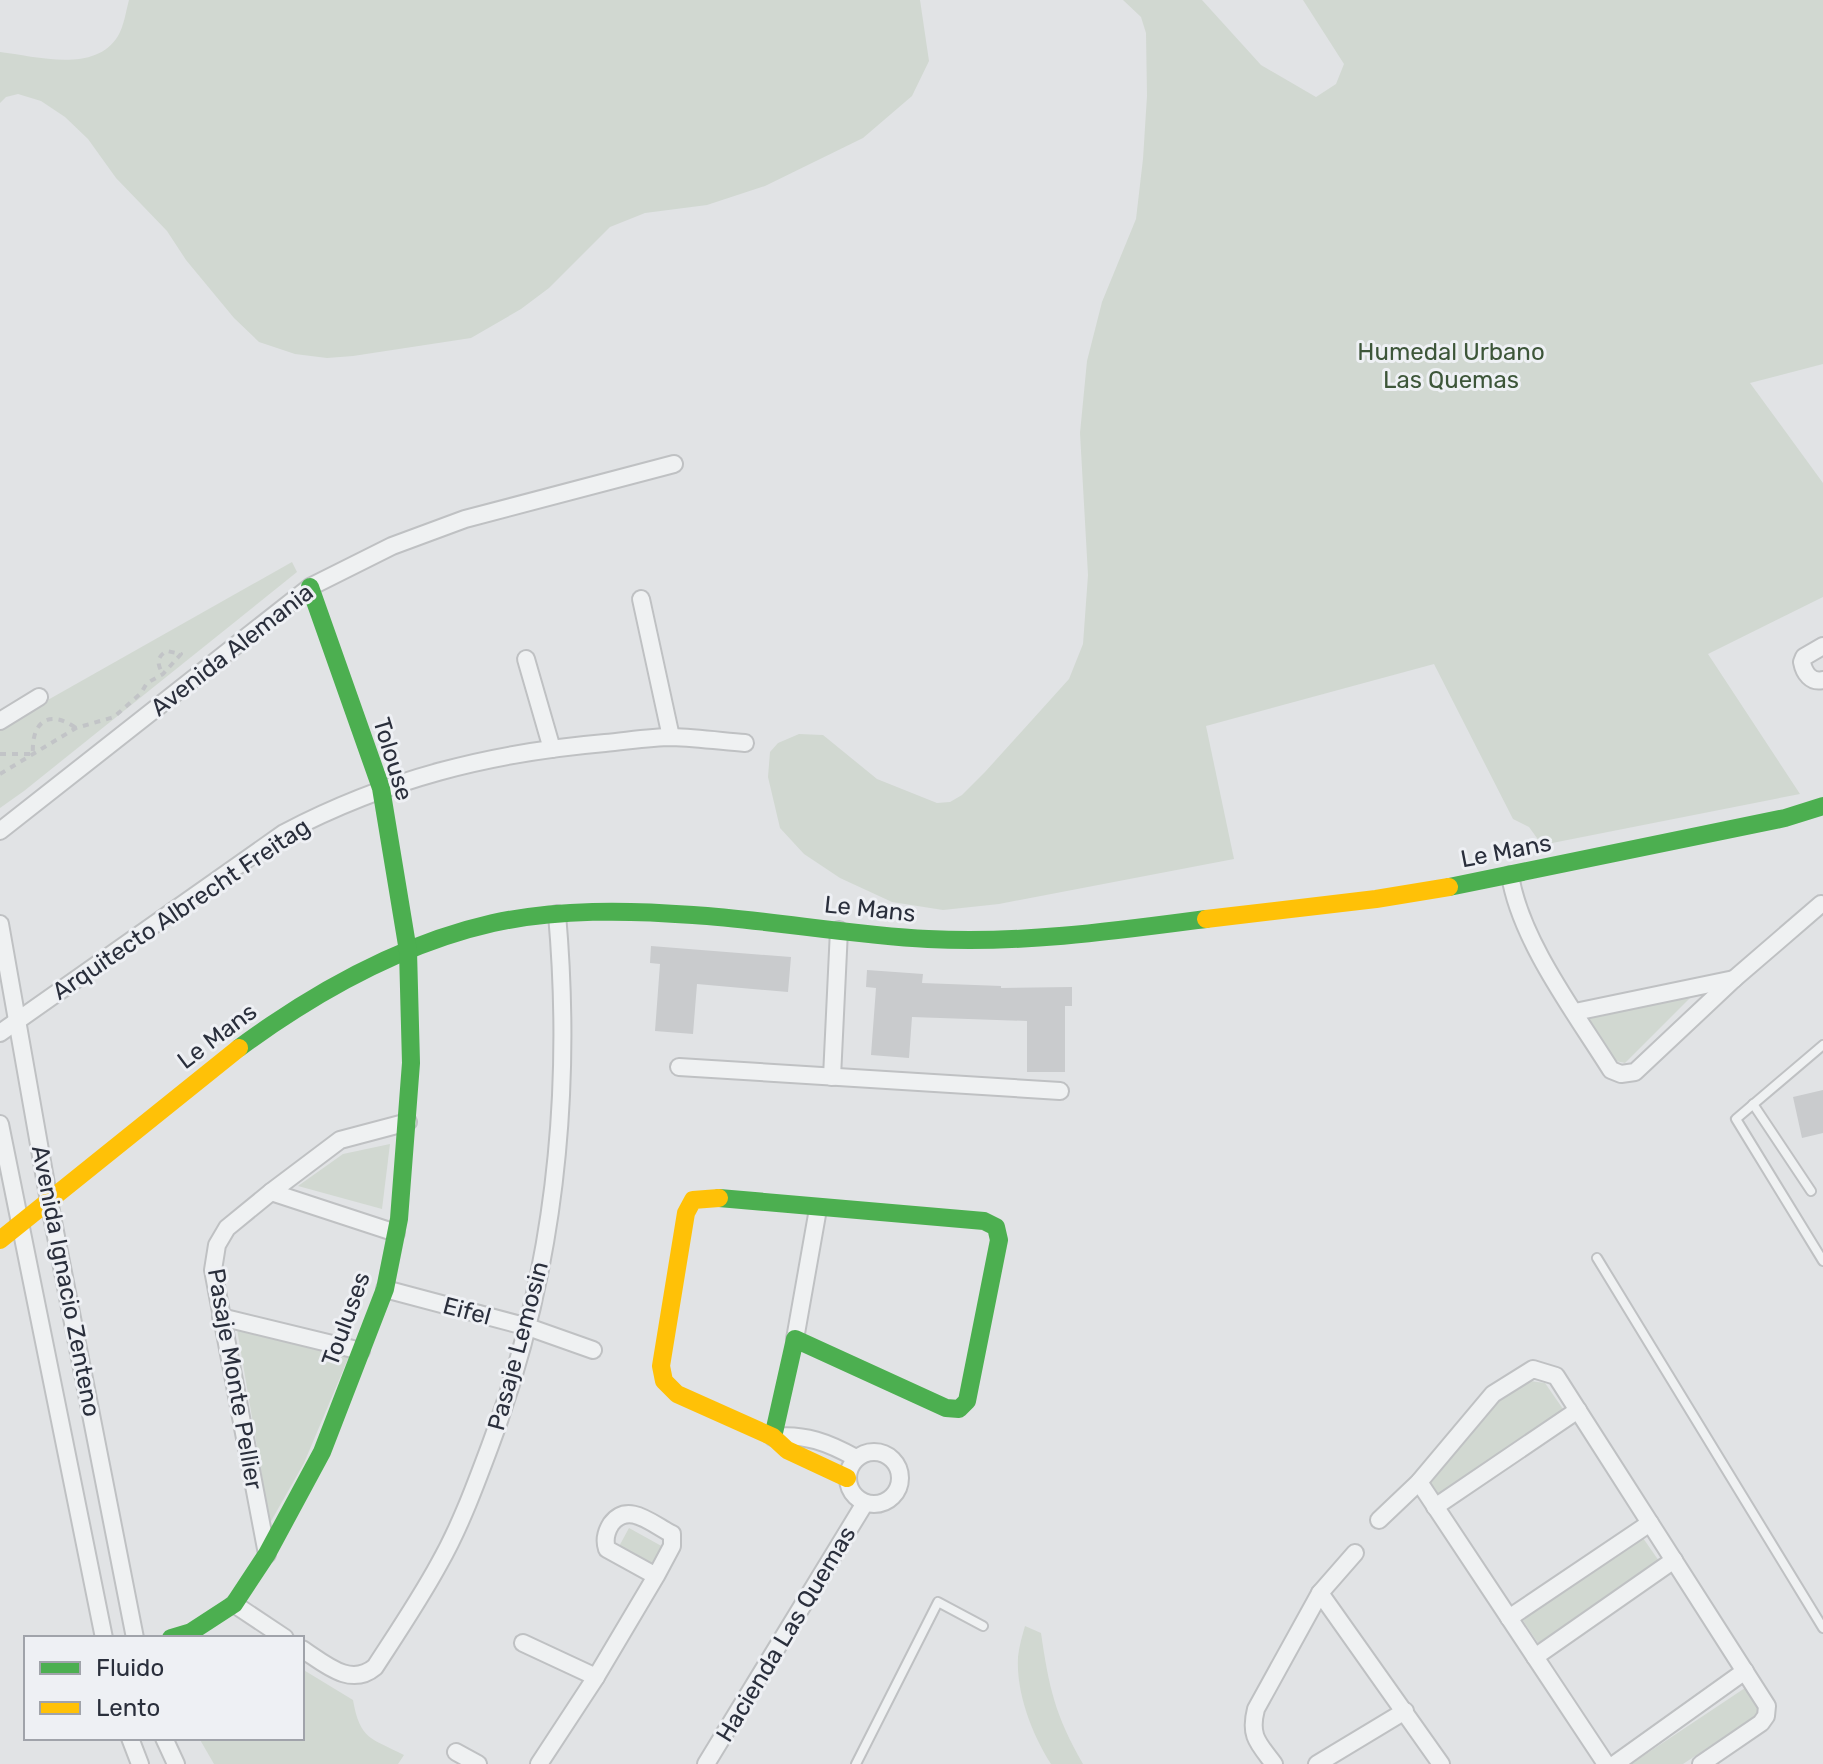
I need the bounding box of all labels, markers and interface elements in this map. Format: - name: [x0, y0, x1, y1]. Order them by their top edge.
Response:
- park label: Humedal Urbano Las Quemas: [1357, 338, 1545, 394]
- street label: Avenida Alemania: [145, 578, 319, 722]
- street label: Tolouse: [367, 714, 419, 804]
- street label: Arquitecto Albrecht Freitag: [47, 812, 315, 1006]
- street label: Le Mans: [1458, 829, 1554, 873]
- street label: Le Mans: [823, 890, 917, 928]
- street label: Le Mans: [172, 997, 262, 1075]
- street label: Avenida Ignacio Zenteno: [26, 1143, 106, 1419]
- street label: Pasaje Lemosin: [482, 1258, 554, 1434]
- street label: Pasaje Monte Pellier: [202, 1266, 268, 1492]
- street label: Touluses: [316, 1268, 376, 1370]
- street label: Eifel: [440, 1291, 494, 1331]
- street label: Hacienda Las Quemas: [710, 1521, 862, 1747]
- legend: [24, 1636, 304, 1740]
- text: Fluido: [96, 1654, 164, 1682]
- text: Lento: [96, 1694, 160, 1722]

